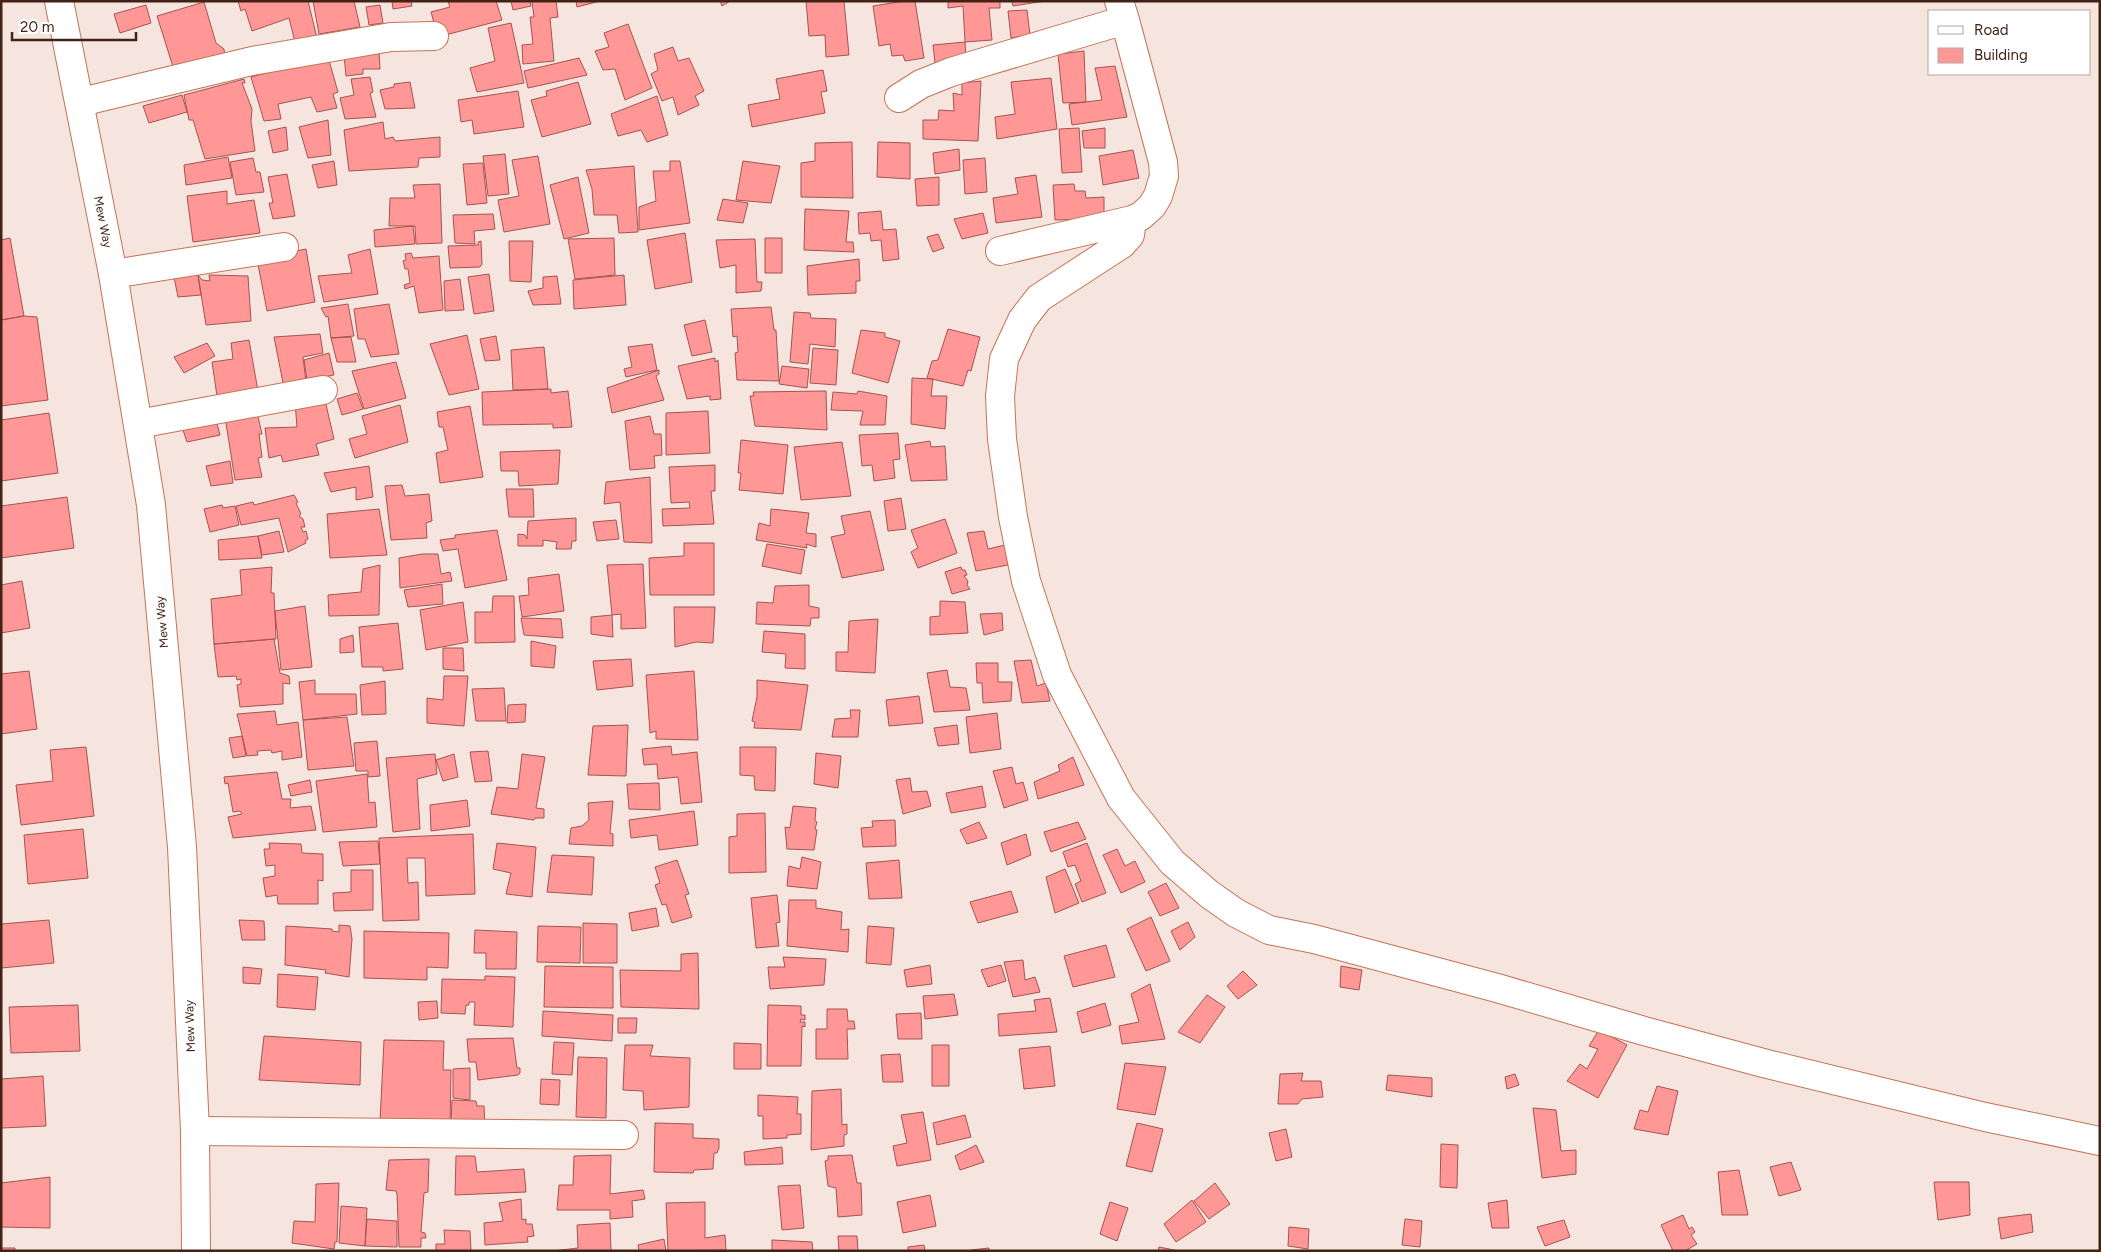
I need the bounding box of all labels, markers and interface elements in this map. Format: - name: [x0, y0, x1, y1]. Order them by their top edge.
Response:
- scale bar: [12, 10, 136, 42]
- legend: [1928, 10, 2091, 75]
- text: 20 m: [20, 18, 54, 36]
- text: Road: [1974, 21, 2009, 39]
- text: Building: [1974, 46, 2028, 64]
- street label: Mew Way: [91, 195, 115, 250]
- street label: Mew Way: [153, 595, 171, 649]
- street label: Mew Way: [182, 999, 198, 1052]

